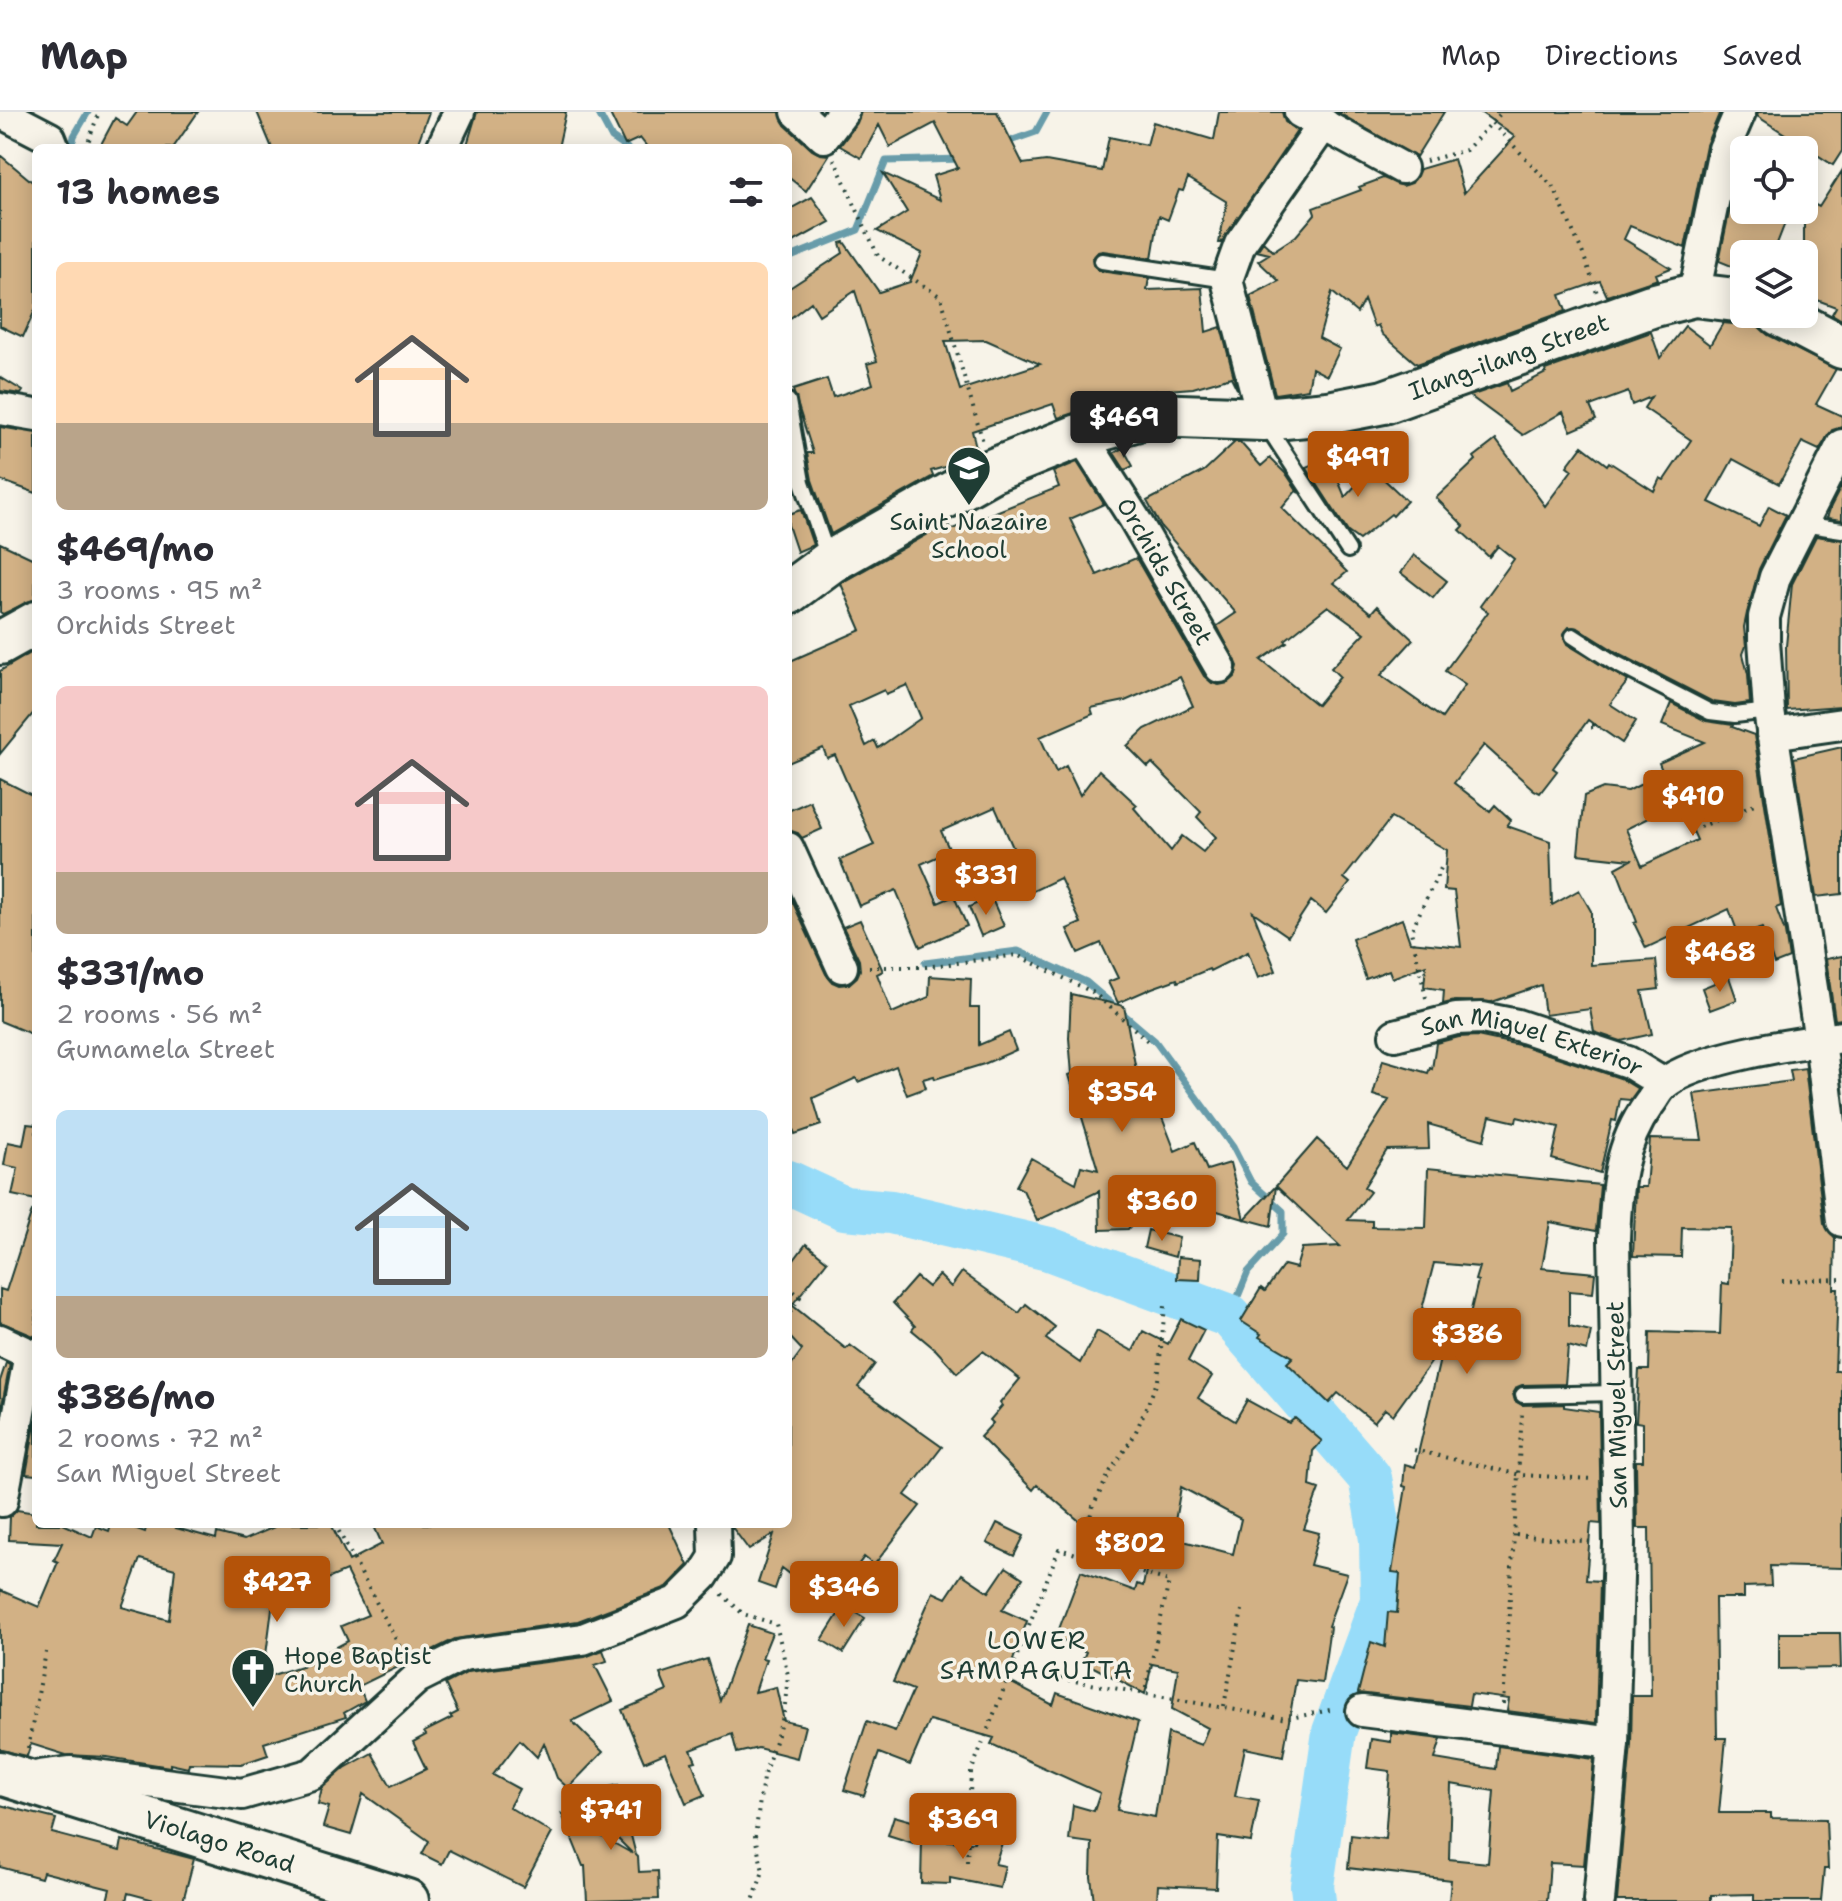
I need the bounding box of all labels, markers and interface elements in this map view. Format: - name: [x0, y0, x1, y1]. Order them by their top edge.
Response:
- text: Map: [40, 30, 128, 81]
- text: Map: [1441, 36, 1501, 74]
- text: Directions: [1545, 36, 1679, 74]
- text: Saved: [1723, 36, 1802, 74]
- map controls: [1730, 136, 1818, 328]
- button: locate: [1730, 136, 1818, 224]
- text: 13 homes: [56, 169, 220, 215]
- icon: filters: [724, 170, 768, 214]
- button: layers: [1730, 240, 1818, 328]
- street label: Ilang-ilang Street: [1404, 306, 1613, 408]
- icon: home: [340, 314, 484, 458]
- pin: $469: [1077, 391, 1171, 459]
- text: $469: [1088, 399, 1160, 434]
- pin: $491: [1311, 431, 1405, 499]
- text: $491: [1326, 439, 1390, 474]
- school or university icon: Saint Nazaire School: [945, 444, 993, 507]
- street label: Orchids Street: [1109, 491, 1220, 651]
- place label: Saint Nazaire School: [890, 506, 1048, 566]
- text: $469/mo: [56, 526, 215, 572]
- text: 3 rooms · 95 m²: [56, 572, 263, 607]
- text: Orchids Street: [56, 607, 236, 642]
- icon: home: [340, 738, 484, 882]
- pin: $410: [1646, 770, 1740, 838]
- text: $410: [1661, 778, 1725, 813]
- pin: $331: [939, 849, 1033, 917]
- text: $331: [954, 857, 1018, 892]
- pin: $468: [1673, 926, 1767, 994]
- text: $468: [1684, 934, 1756, 969]
- text: $331/mo: [56, 950, 205, 996]
- text: 2 rooms · 56 m²: [56, 996, 263, 1031]
- street label: San Miguel Exterior: [1417, 1000, 1650, 1084]
- text: Gumamela Street: [56, 1031, 275, 1066]
- pin: $354: [1075, 1066, 1169, 1134]
- text: $354: [1087, 1074, 1157, 1109]
- icon: home: [340, 1162, 484, 1306]
- pin: $360: [1115, 1175, 1209, 1243]
- text: $360: [1126, 1183, 1198, 1218]
- street label: San Miguel Street: [1599, 1301, 1635, 1509]
- pin: $386: [1420, 1308, 1514, 1376]
- text: $386: [1431, 1316, 1503, 1351]
- text: $386/mo: [56, 1374, 216, 1420]
- text: 2 rooms · 72 m²: [56, 1420, 263, 1455]
- text: San Miguel Street: [56, 1455, 281, 1490]
- pin: $802: [1083, 1517, 1177, 1585]
- text: $802: [1094, 1525, 1166, 1560]
- pin: $427: [230, 1556, 324, 1624]
- pin: $346: [797, 1561, 891, 1629]
- text: $427: [242, 1564, 312, 1599]
- text: $346: [808, 1569, 880, 1604]
- district label: LOWER SAMPAGUITA: [940, 1622, 1134, 1687]
- place label: Hope Baptist Church: [284, 1640, 432, 1700]
- church icon: Hope Baptist Church: [229, 1646, 277, 1709]
- pin: $741: [564, 1784, 658, 1852]
- text: $741: [579, 1792, 643, 1827]
- pin: $369: [916, 1793, 1010, 1861]
- text: $369: [927, 1801, 999, 1836]
- street label: Violago Road: [140, 1803, 299, 1881]

